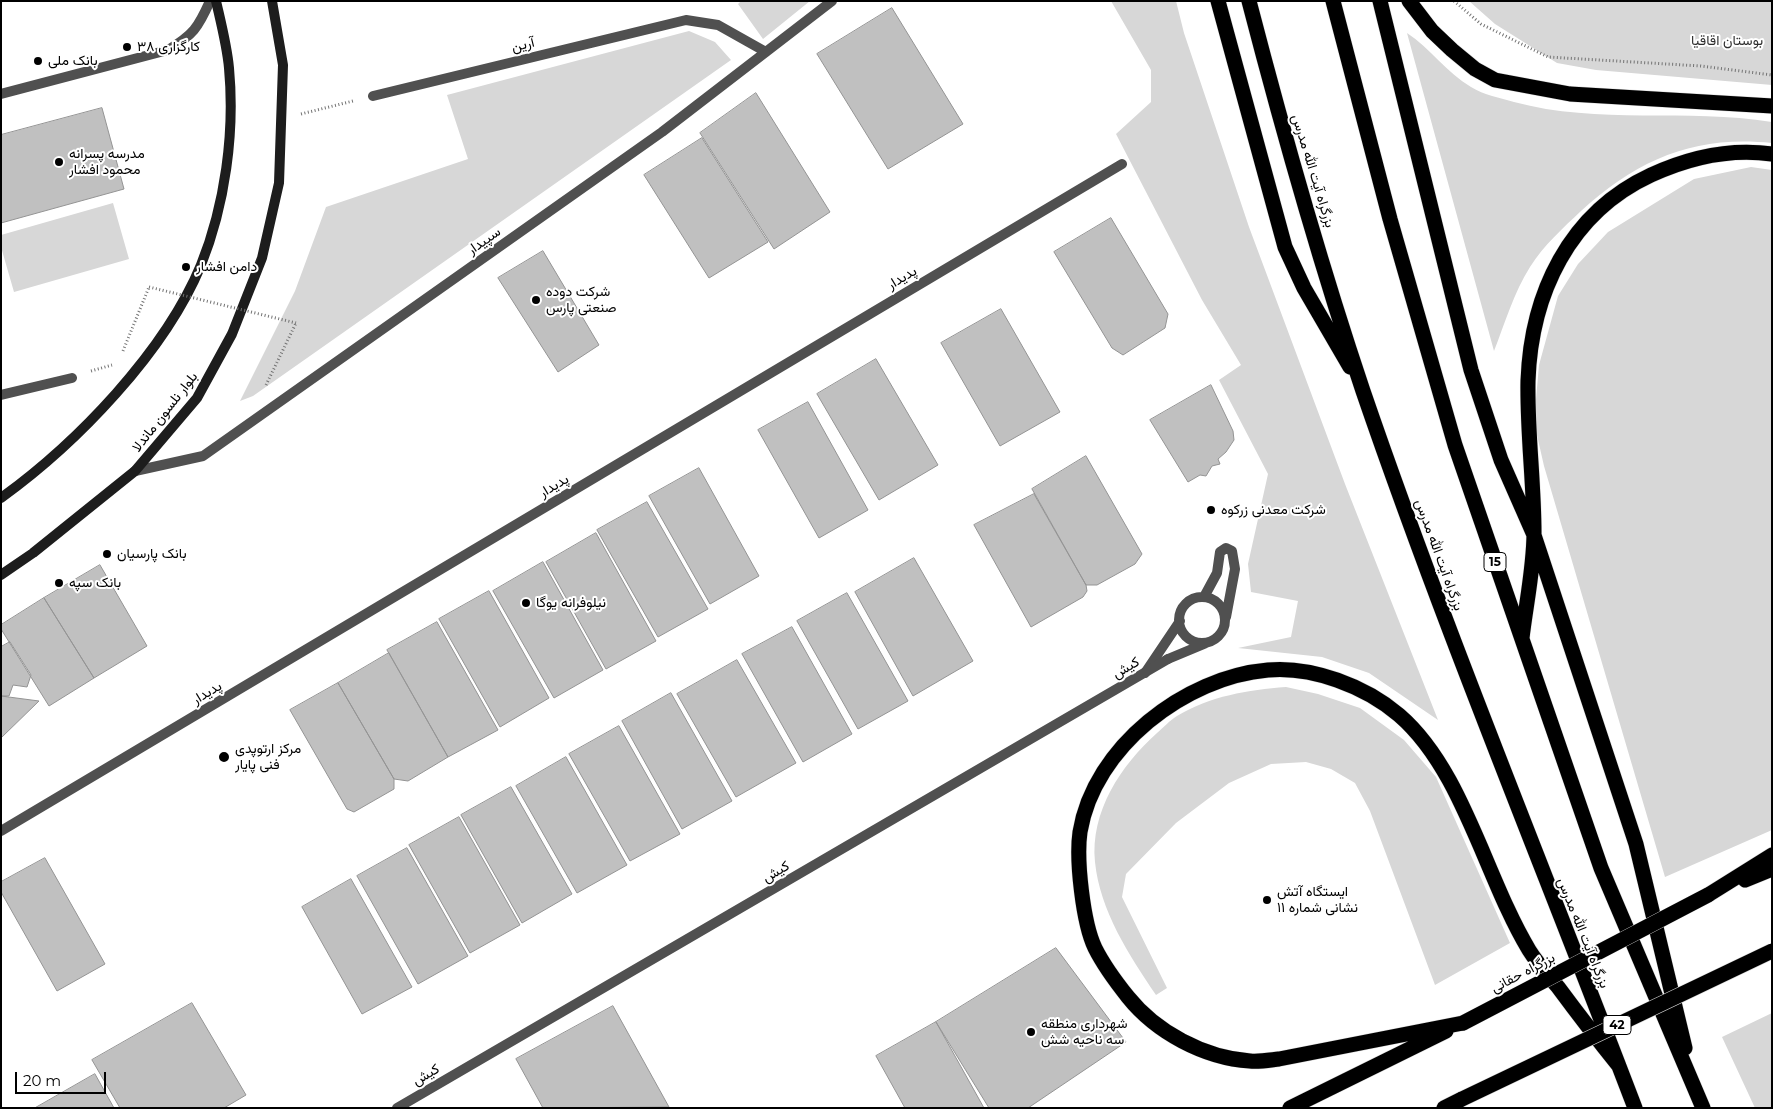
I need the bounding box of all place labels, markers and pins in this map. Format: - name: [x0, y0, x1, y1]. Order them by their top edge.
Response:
- place label: کارگزاری ۳۸: [137, 39, 200, 55]
- marker: کارگزاری ۳۸: [121, 41, 133, 53]
- place label: بانک ملی: [48, 53, 98, 69]
- marker: بانک ملی: [32, 55, 44, 67]
- place label: مدرسه پسرانه محمود افشار: [69, 146, 145, 178]
- marker: مدرسه پسرانه محمود افشار: [53, 156, 65, 168]
- place label: دامن افشار: [196, 259, 257, 275]
- marker: دامن افشار: [180, 261, 192, 273]
- place label: شرکت دوده صنعتی پارس: [546, 284, 616, 316]
- marker: شرکت دوده صنعتی پارس: [530, 294, 542, 306]
- place label: شرکت معدنی زرکوه: [1221, 502, 1326, 518]
- marker: شرکت معدنی زرکوه: [1205, 504, 1217, 516]
- place label: بانک پارسیان: [117, 546, 187, 562]
- marker: بانک پارسیان: [101, 548, 113, 560]
- place label: بانک سپه: [69, 575, 121, 591]
- marker: بانک سپه: [53, 577, 65, 589]
- place label: نیلوفرانه یوگا: [536, 595, 606, 611]
- marker: نیلوفرانه یوگا: [520, 597, 532, 609]
- place label: مرکز ارتوپدی فنی پایار: [235, 741, 301, 774]
- marker: مرکز ارتوپدی فنی پایار: [217, 750, 231, 764]
- place label: ایستگاه آتش نشانی شماره ۱۱: [1277, 884, 1358, 916]
- marker: ایستگاه آتش نشانی شماره ۱۱: [1261, 894, 1273, 906]
- place label: شهرداری منطقه سه ناحیه شش: [1041, 1016, 1127, 1048]
- marker: شهرداری منطقه سه ناحیه شش: [1025, 1026, 1037, 1038]

